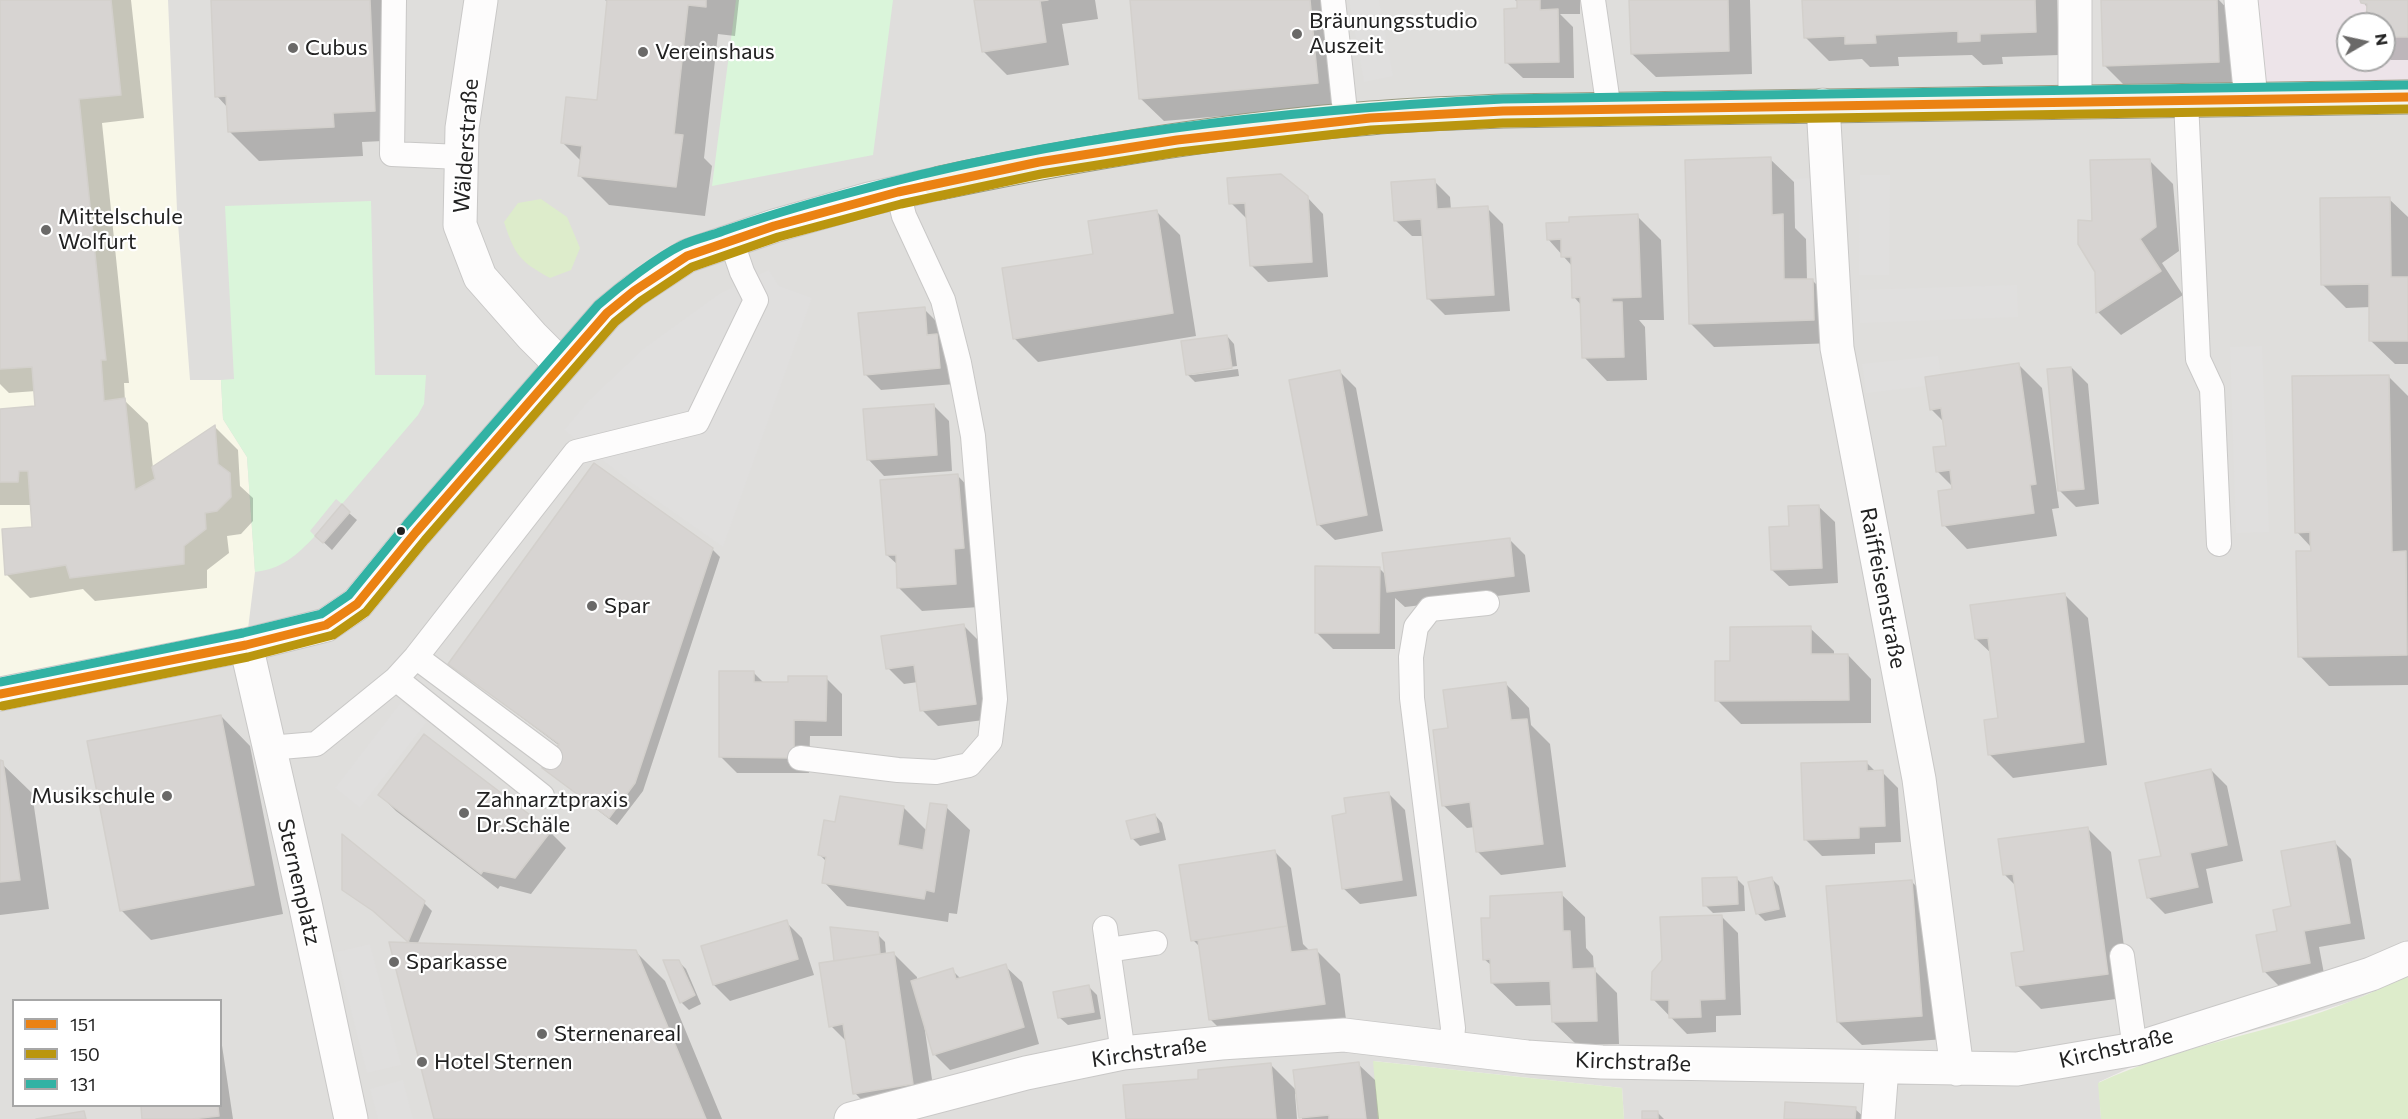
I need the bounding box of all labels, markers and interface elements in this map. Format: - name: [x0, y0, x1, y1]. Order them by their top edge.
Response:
- place label: Bräunungsstudio Auszeit: [1309, 8, 1478, 60]
- north arrow: [2336, 12, 2396, 72]
- marker: Bräunungsstudio Auszeit: [1290, 27, 1304, 41]
- text: N: [2372, 32, 2393, 47]
- place label: Cubus: [305, 35, 368, 61]
- place label: Vereinshaus: [655, 39, 775, 65]
- marker: Cubus: [286, 41, 300, 55]
- marker: Vereinshaus: [636, 45, 650, 59]
- street label: Wälderstraße: [448, 78, 484, 214]
- place label: Mittelschule Wolfurt: [58, 204, 183, 255]
- marker: Mittelschule Wolfurt: [39, 223, 53, 237]
- street label: Raiffeisenstraße: [1854, 505, 1912, 671]
- unlabelled marker: [395, 525, 407, 537]
- place label: Spar: [604, 593, 650, 619]
- marker: Spar: [585, 599, 599, 613]
- place label: Musikschule: [31, 783, 155, 809]
- place label: Zahnarztpraxis Dr.Schäle: [476, 787, 628, 838]
- marker: Musikschule: [160, 789, 174, 803]
- marker: Zahnarztpraxis Dr.Schäle: [457, 806, 471, 820]
- street label: Sternenplatz: [272, 816, 326, 948]
- place label: Sparkasse: [406, 949, 507, 975]
- marker: Sparkasse: [387, 955, 401, 969]
- legend: [12, 999, 222, 1107]
- text: 151: [70, 1013, 96, 1035]
- place label: Sternenareal: [554, 1021, 681, 1047]
- street label: Kirchstraße: [2056, 1022, 2176, 1074]
- marker: Sternenareal: [535, 1027, 549, 1041]
- street label: Kirchstraße: [1090, 1031, 1208, 1073]
- text: 150: [70, 1043, 100, 1065]
- street label: Kirchstraße: [1574, 1047, 1692, 1077]
- place label: Hotel Sternen: [434, 1049, 572, 1075]
- marker: Hotel Sternen: [415, 1055, 429, 1069]
- text: 131: [70, 1073, 96, 1095]

